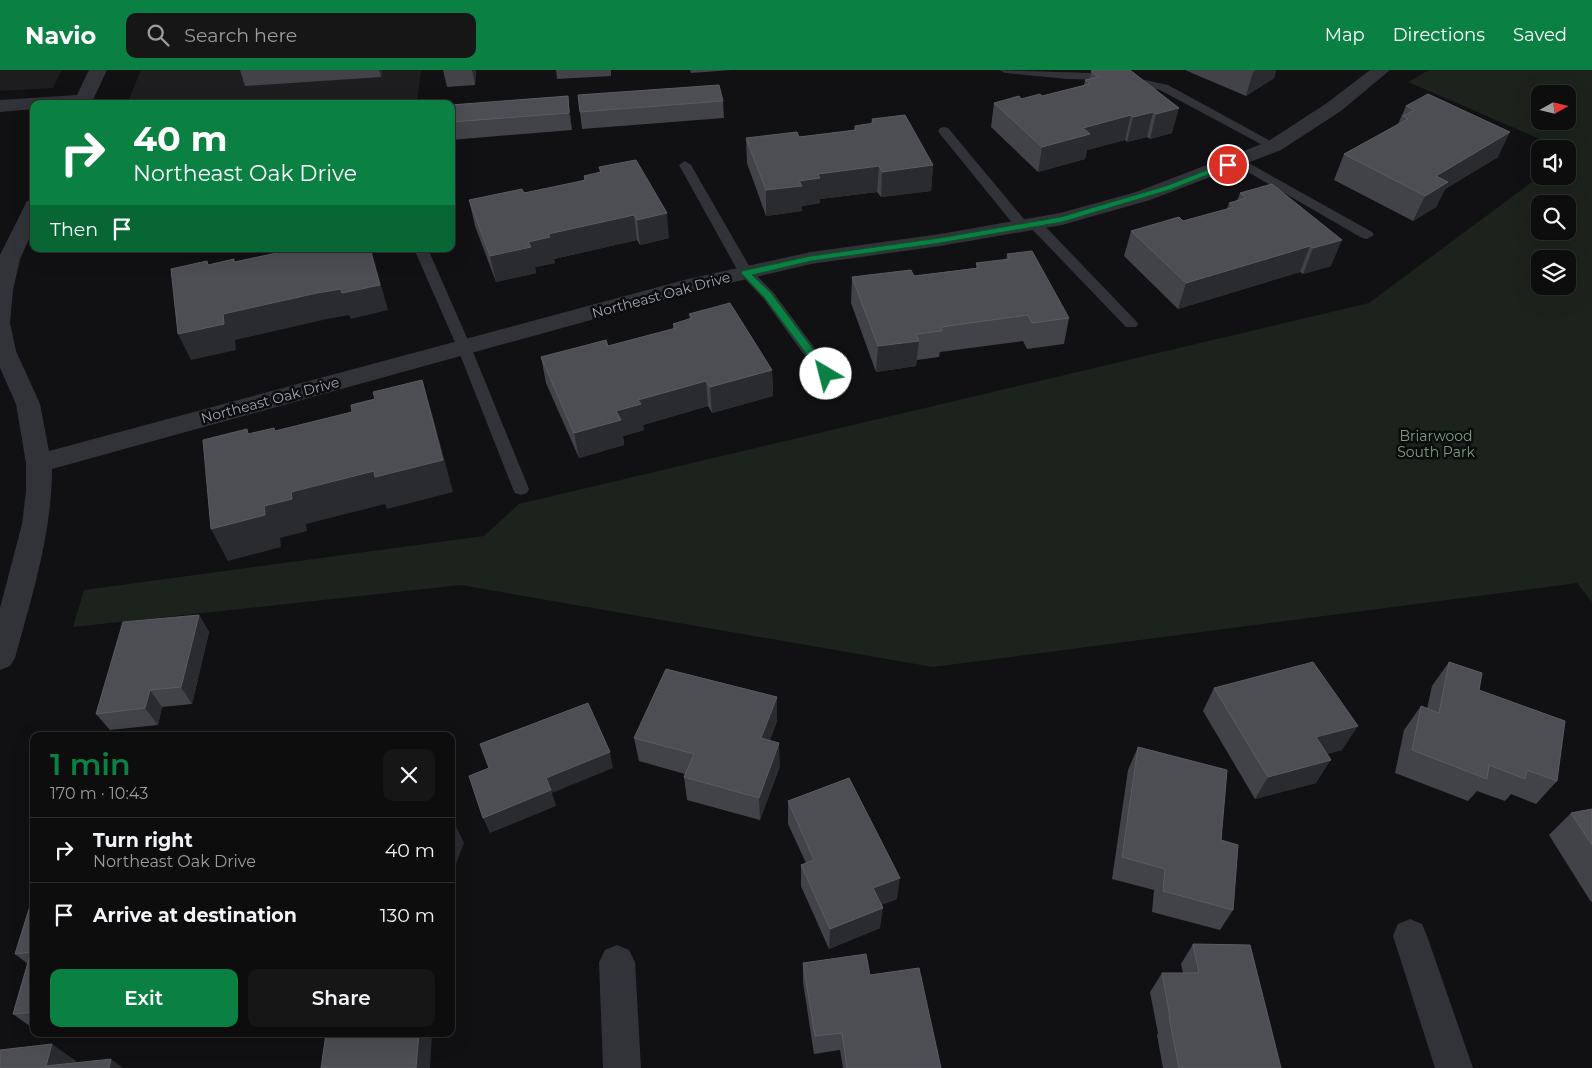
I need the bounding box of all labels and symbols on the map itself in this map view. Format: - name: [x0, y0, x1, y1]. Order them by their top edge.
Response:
- north arrow: [1531, 85, 1576, 130]
- pin: [1207, 144, 1249, 186]
- street label: Northeast Oak Drive: [590, 268, 732, 322]
- position arrow: [799, 347, 851, 399]
- street label: Northeast Oak Drive: [199, 373, 341, 427]
- park label: Briarwood South Park: [1397, 427, 1475, 461]

